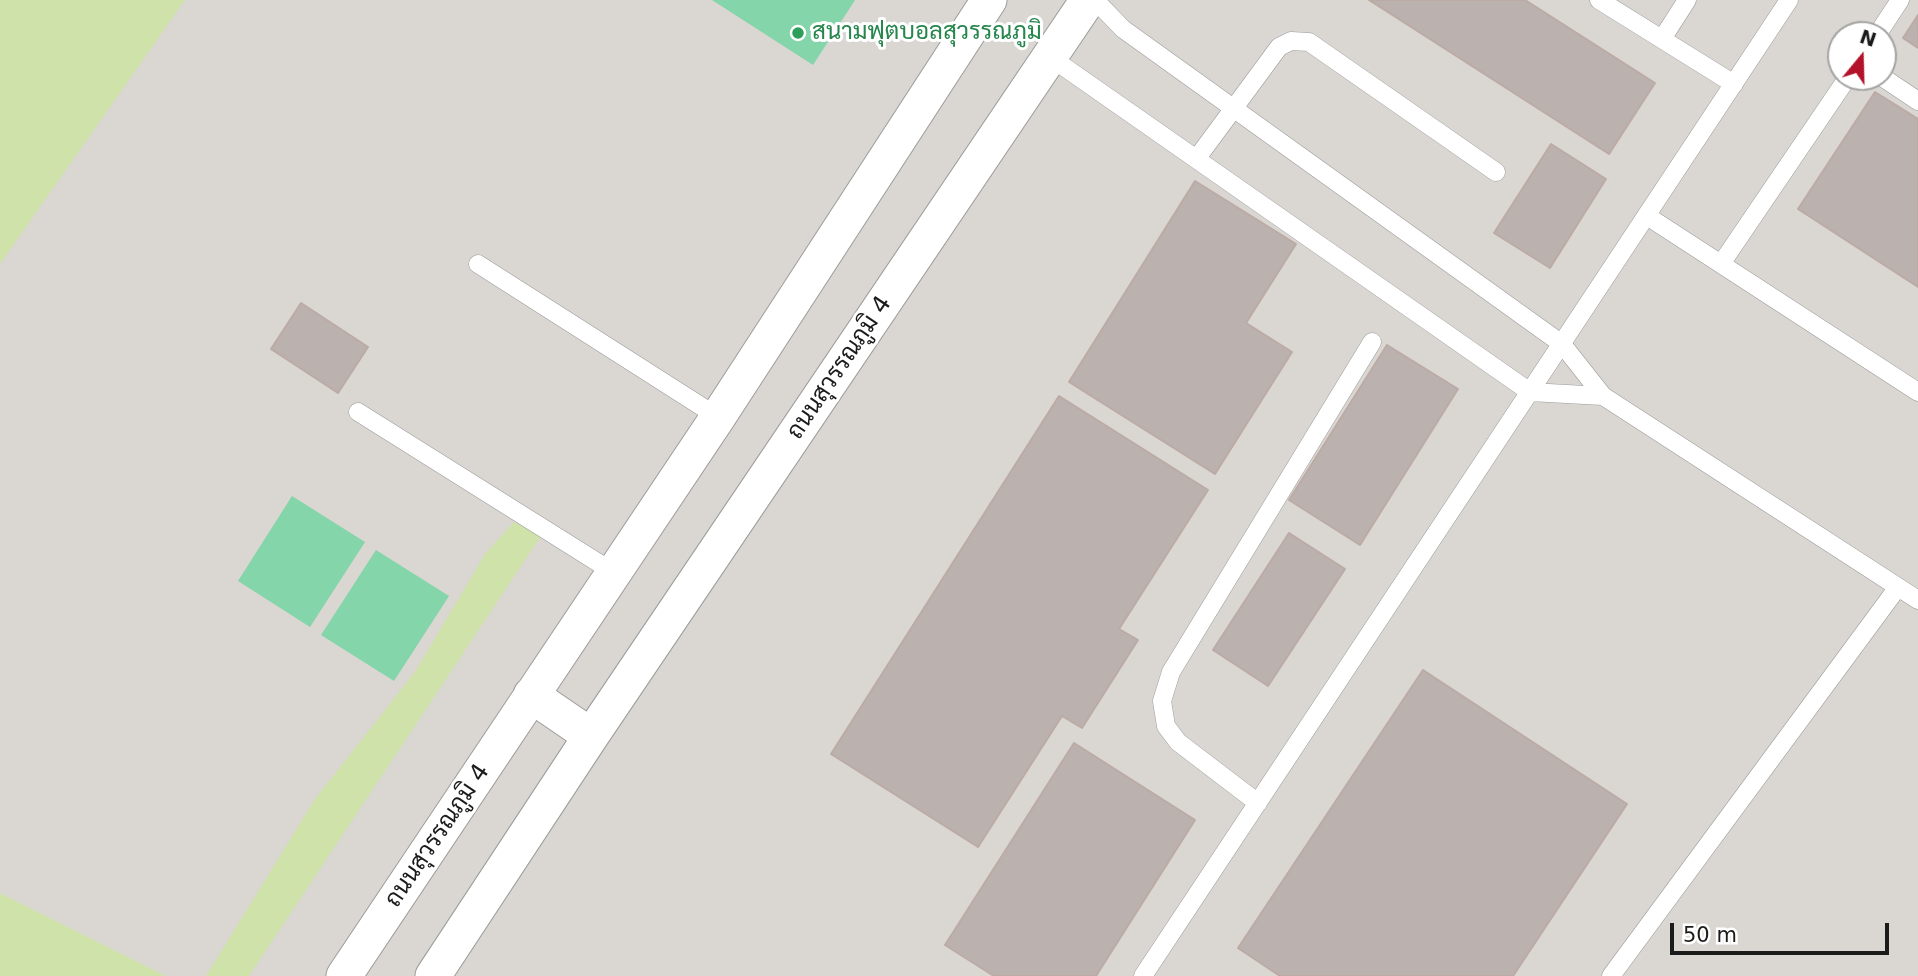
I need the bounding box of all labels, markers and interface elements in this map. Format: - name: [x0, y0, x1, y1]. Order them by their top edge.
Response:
- place label: สนามฟุตบอลสุวรรณภูมิ: [812, 19, 1042, 47]
- north arrow: [1827, 21, 1897, 91]
- marker: สนามฟุตบอลสุวรรณภูมิ: [790, 25, 806, 41]
- text: N: [1857, 25, 1879, 51]
- street label: ถนนสุวรรณภูมิ 4: [782, 291, 898, 445]
- street label: ถนนสุวรรณภูมิ 4: [380, 759, 496, 913]
- scale bar: [1673, 909, 1892, 953]
- text: 50 m: [1683, 923, 1737, 947]

